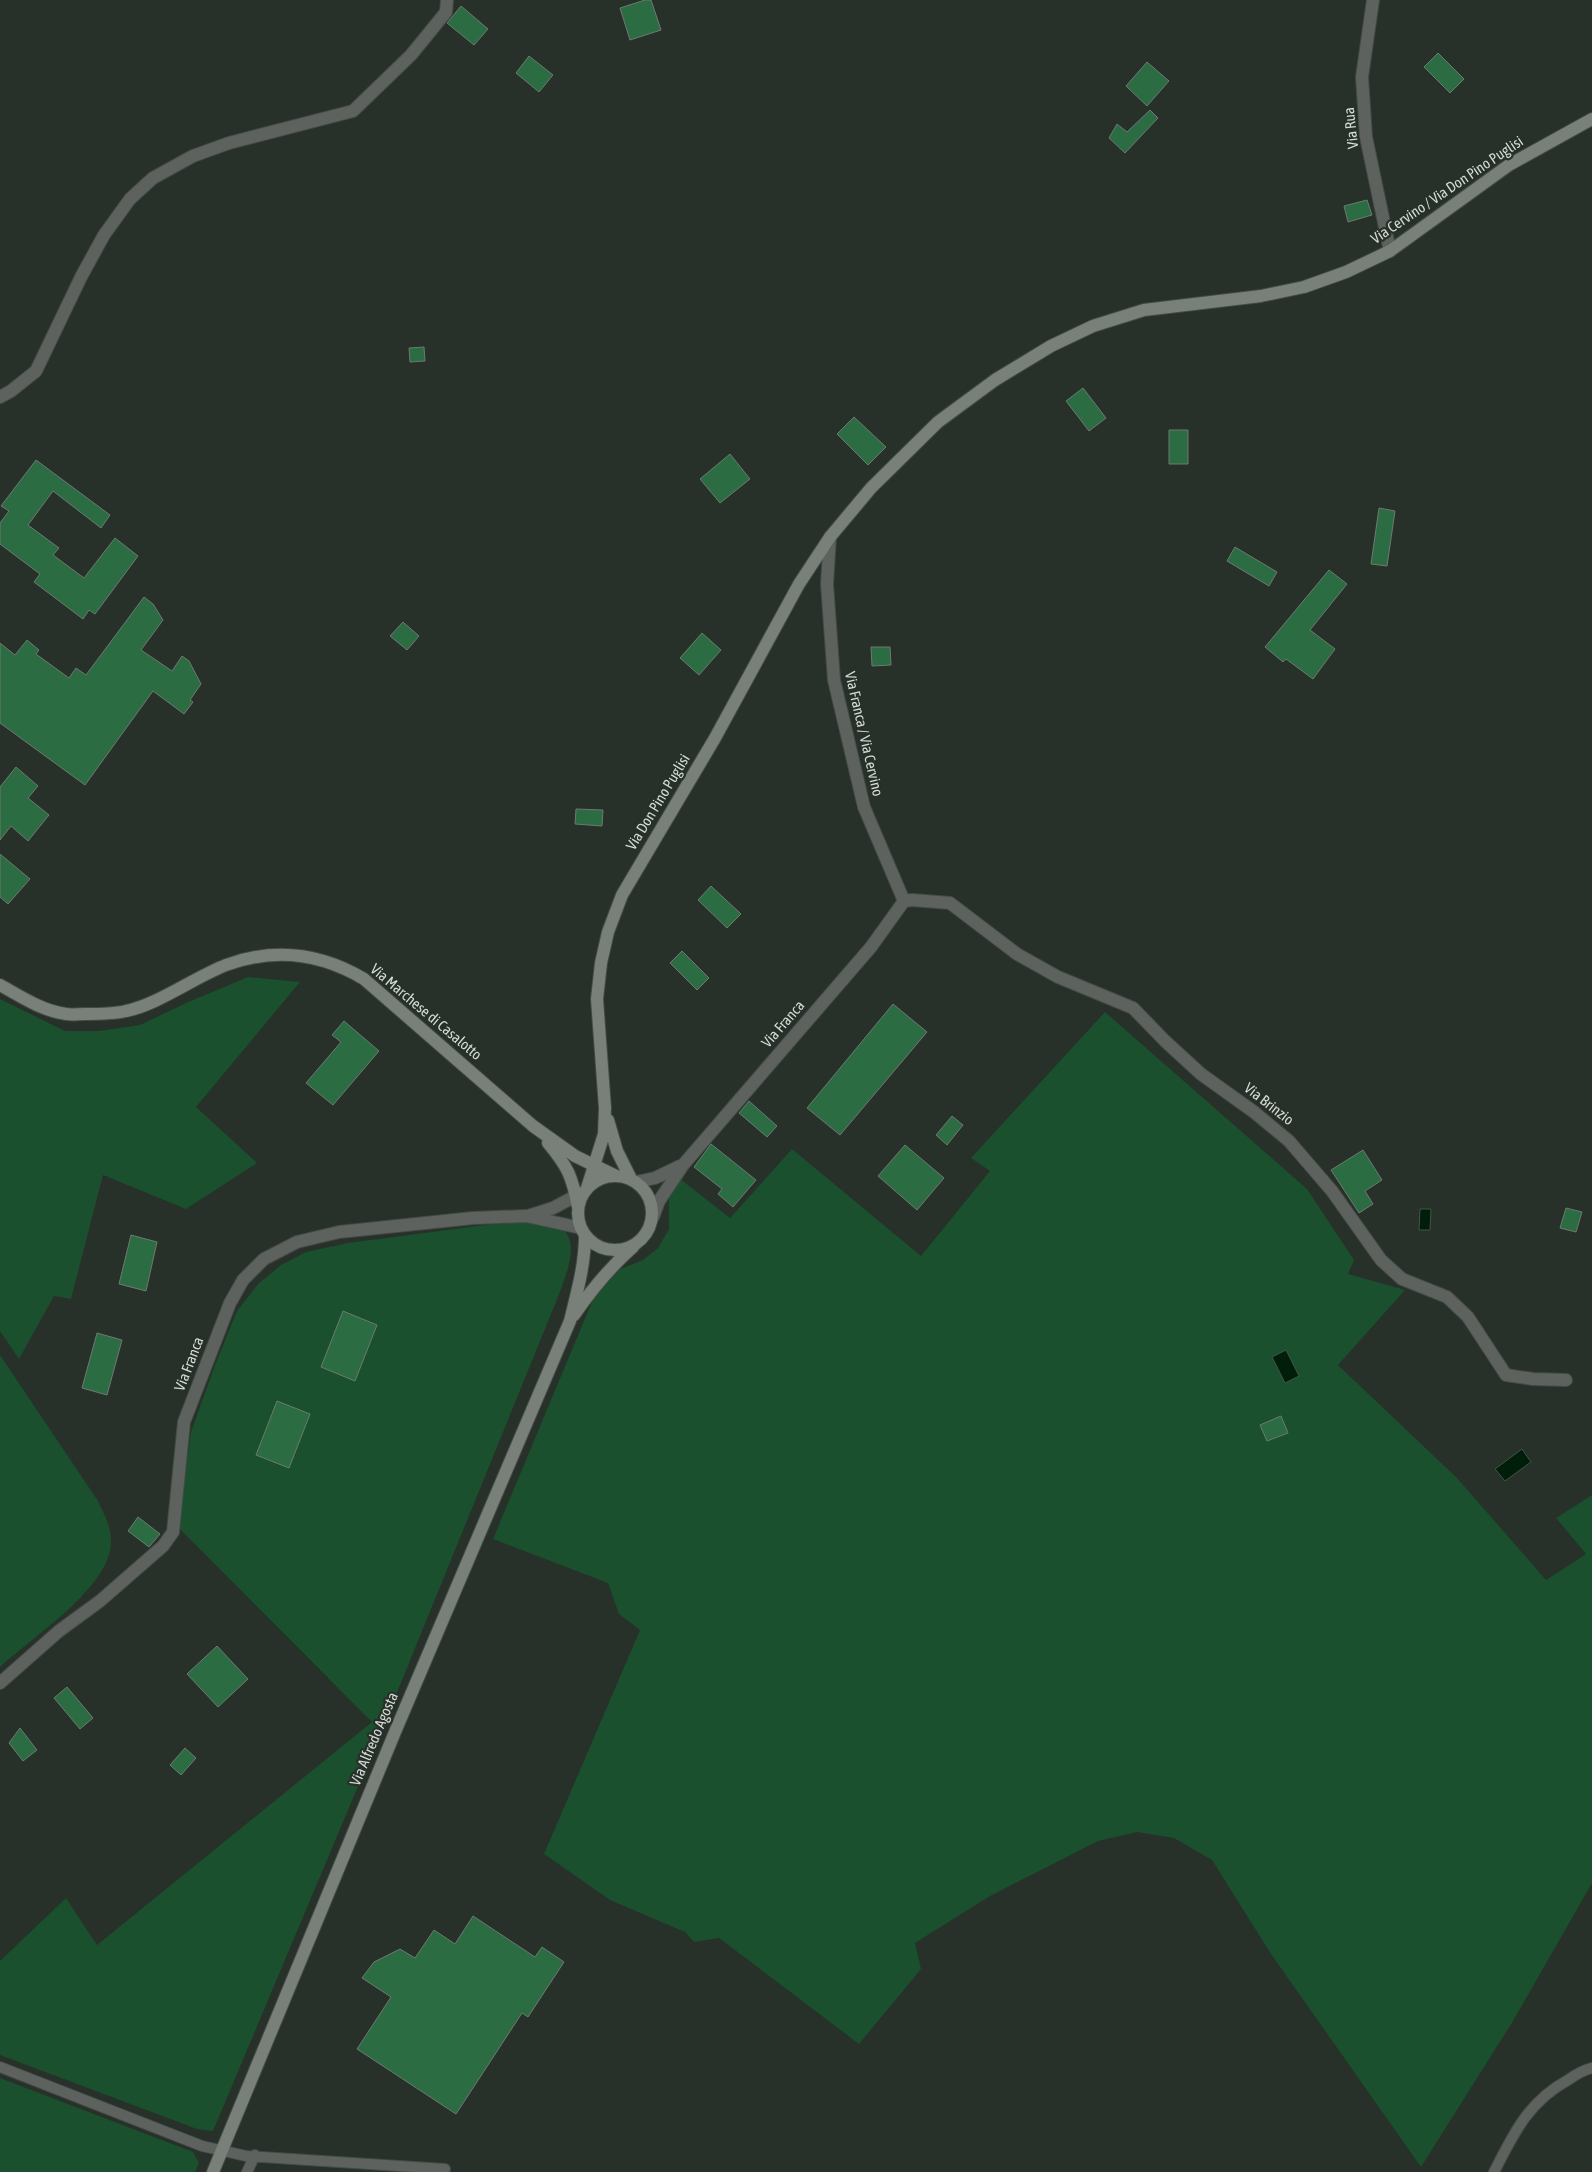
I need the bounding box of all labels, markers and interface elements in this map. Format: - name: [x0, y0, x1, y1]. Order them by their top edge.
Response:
- street label: Via Rua: [1340, 106, 1361, 150]
- street label: Via Cervino / Via Don Pino Puglisi: [1367, 132, 1526, 247]
- street label: Via Franca / Via Cervino: [842, 670, 887, 798]
- street label: Via Don Pino Puglisi: [622, 751, 693, 853]
- street label: Via Marchese di Casalotto: [367, 960, 485, 1063]
- street label: Via Franca: [758, 997, 808, 1051]
- street label: Via Brinzio: [1241, 1079, 1297, 1128]
- street label: Via Franca: [170, 1334, 207, 1393]
- street label: Via Alfredo Agosta: [346, 1690, 401, 1788]

